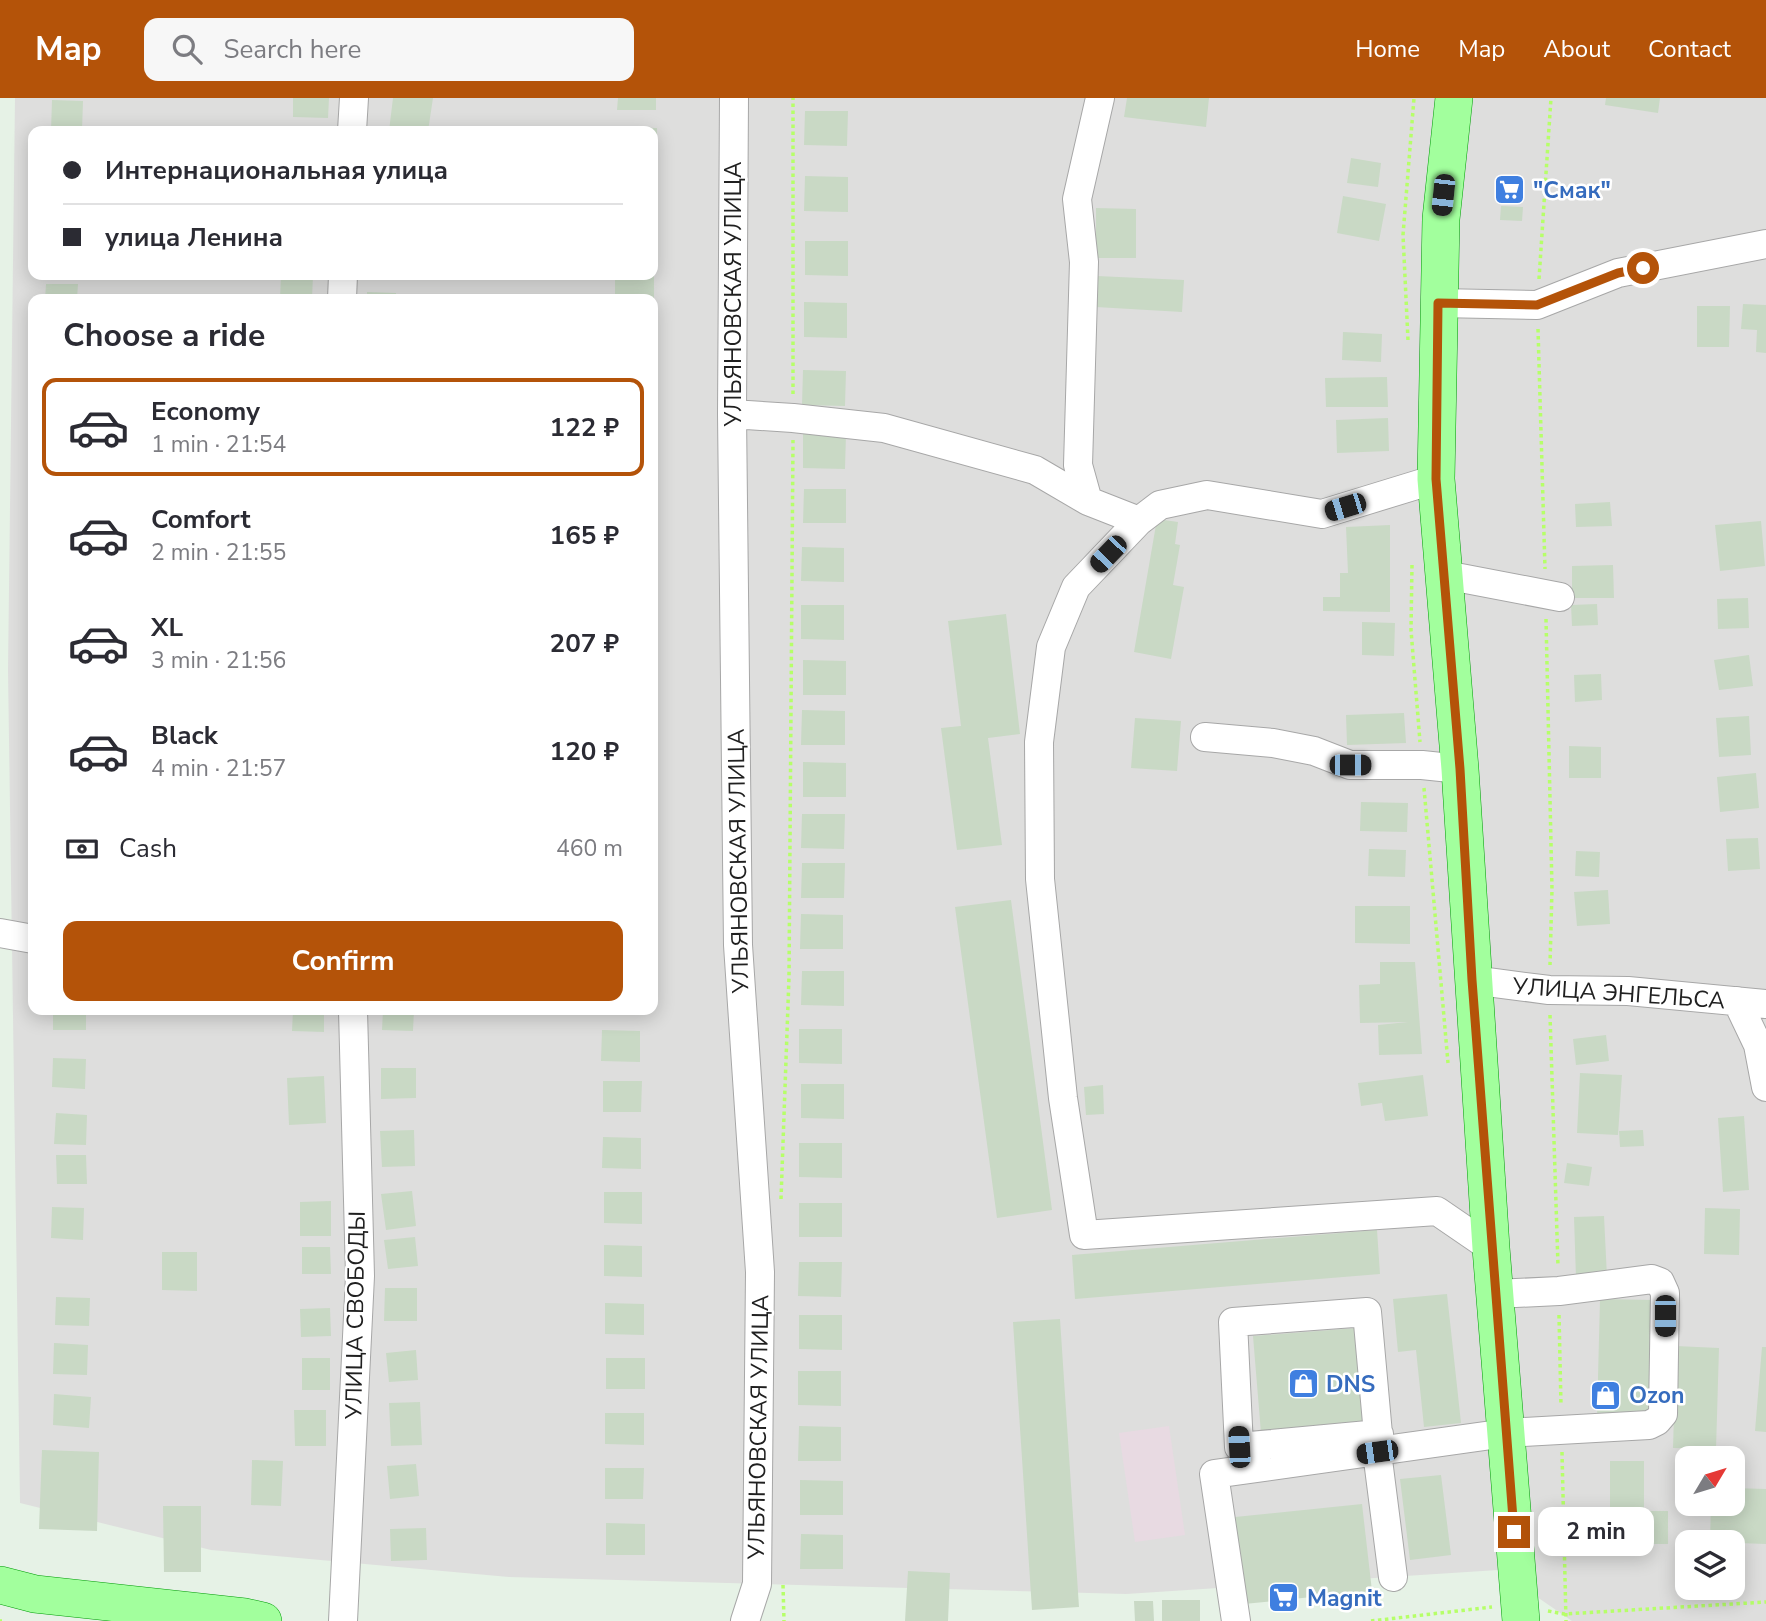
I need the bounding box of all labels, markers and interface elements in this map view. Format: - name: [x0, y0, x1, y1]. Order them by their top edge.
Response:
- search box: [144, 18, 634, 81]
- text: Map: [35, 27, 102, 72]
- icon: search: [168, 30, 206, 68]
- text: Search here: [224, 32, 361, 67]
- text: Home: [1355, 33, 1420, 65]
- text: Map: [1458, 33, 1505, 65]
- text: About: [1543, 33, 1610, 65]
- text: Contact: [1648, 33, 1731, 65]
- text: Интернациональная улица: [105, 153, 448, 188]
- street label: УЛЬЯНОВСКАЯ УЛИЦА: [718, 161, 749, 427]
- car: [1431, 173, 1456, 217]
- supermarket icon: "Смак": [1493, 173, 1527, 207]
- place label: "Смак": [1533, 175, 1611, 206]
- text: улица Ленина: [105, 220, 283, 255]
- route start: [1627, 252, 1659, 284]
- text: Choose a ride: [63, 314, 265, 357]
- text: Economy: [151, 394, 260, 429]
- icon: car: [67, 396, 130, 459]
- text: 122 ₽: [550, 410, 619, 445]
- text: 1 min · 21:54: [151, 429, 286, 460]
- car: [1322, 491, 1369, 523]
- text: Comfort: [151, 502, 251, 537]
- icon: car: [67, 504, 130, 567]
- text: 165 ₽: [550, 518, 619, 553]
- car: [1086, 532, 1131, 576]
- text: 2 min · 21:55: [151, 537, 286, 568]
- text: XL: [151, 610, 183, 645]
- icon: car: [67, 612, 130, 675]
- text: 207 ₽: [550, 626, 619, 661]
- text: 3 min · 21:56: [151, 645, 286, 676]
- text: Black: [151, 718, 218, 753]
- icon: car: [67, 720, 130, 783]
- street label: УЛЬЯНОВСКАЯ УЛИЦА: [721, 728, 756, 995]
- text: 120 ₽: [550, 734, 619, 769]
- text: 4 min · 21:57: [151, 753, 286, 784]
- car: [1330, 755, 1372, 776]
- icon: cash: [63, 830, 101, 868]
- text: Cash: [119, 831, 177, 866]
- text: 460 m: [556, 833, 623, 864]
- button: Confirm: [63, 921, 623, 1001]
- street label: УЛИЦА ЭНГЕЛЬСА: [1511, 971, 1726, 1016]
- street label: УЛИЦА СВОБОДЫ: [338, 1211, 373, 1420]
- street label: УЛЬЯНОВСКАЯ УЛИЦА: [741, 1294, 776, 1561]
- car: [1655, 1295, 1676, 1337]
- shop icon: DNS: [1286, 1367, 1320, 1401]
- place label: DNS: [1326, 1369, 1375, 1400]
- shop icon: Ozon: [1589, 1378, 1623, 1412]
- place label: Ozon: [1629, 1380, 1684, 1411]
- car: [1228, 1425, 1251, 1469]
- car: [1355, 1439, 1400, 1465]
- north arrow: [1675, 1446, 1745, 1516]
- map controls: [1675, 1446, 1745, 1600]
- callout: 2 min: [1538, 1508, 1654, 1556]
- route end: [1498, 1516, 1530, 1548]
- text: 2 min: [1566, 1516, 1626, 1547]
- button: layers: [1675, 1530, 1745, 1600]
- supermarket icon: Magnit: [1267, 1581, 1301, 1615]
- place label: Magnit: [1307, 1583, 1382, 1614]

